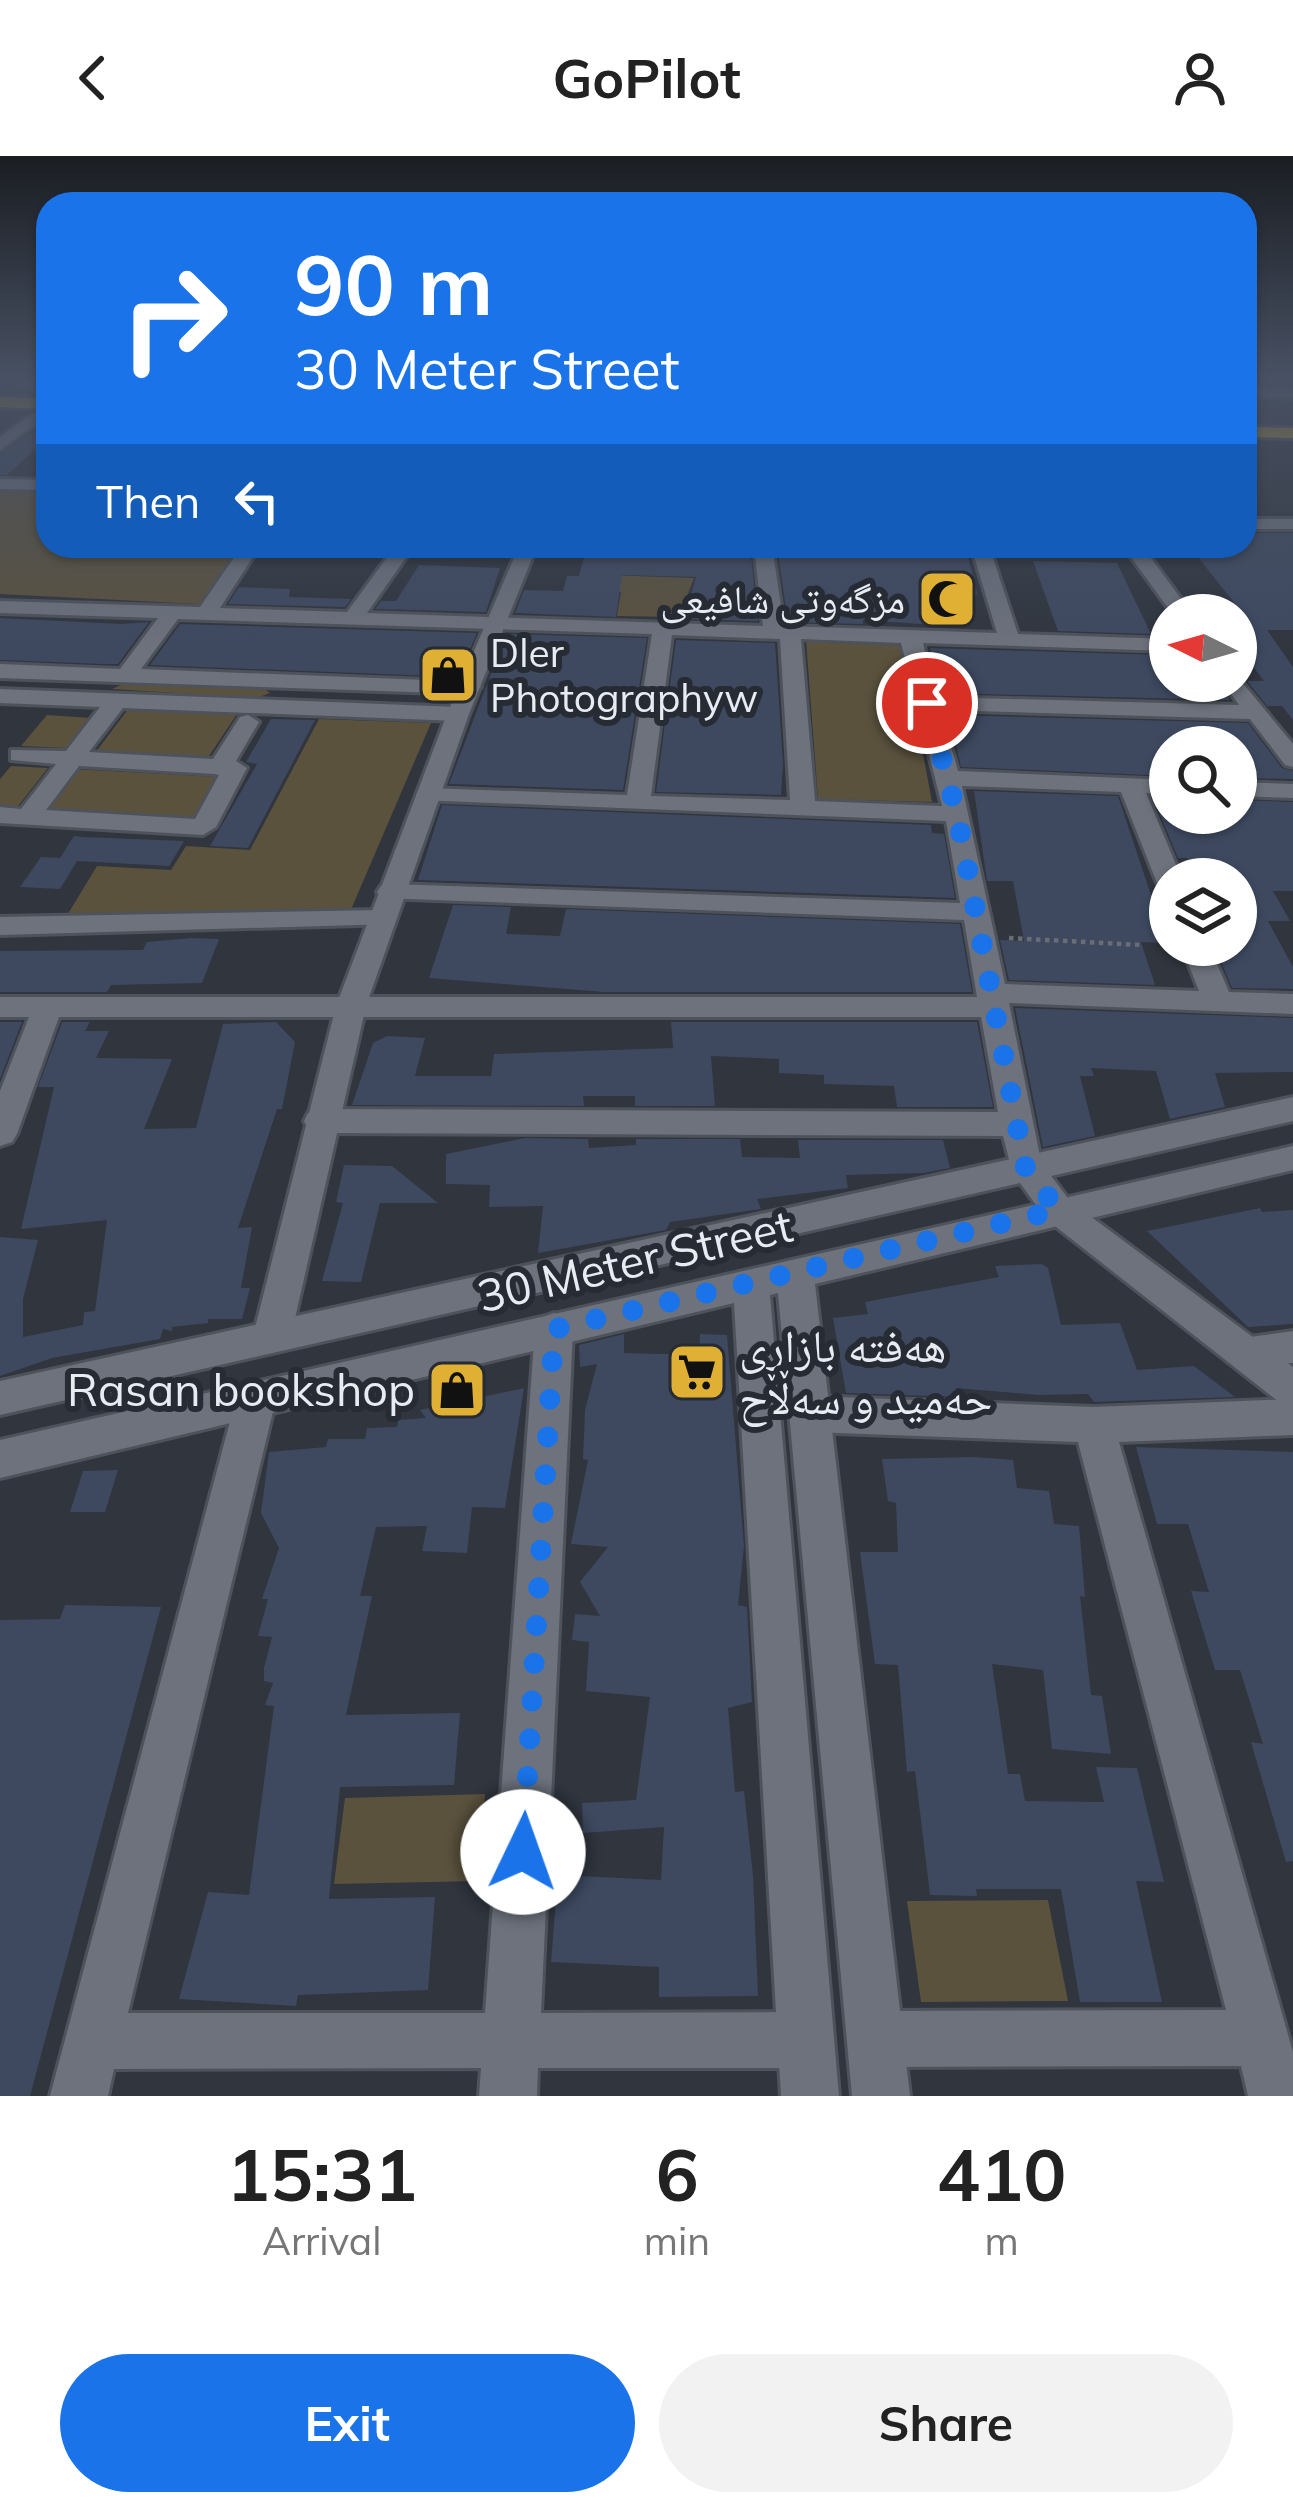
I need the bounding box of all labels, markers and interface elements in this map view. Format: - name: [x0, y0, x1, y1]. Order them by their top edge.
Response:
- text: GoPilot: [552, 44, 741, 112]
- icon: back: [60, 45, 126, 111]
- icon: person: [1167, 45, 1233, 111]
- text: 90 m: [294, 231, 493, 336]
- icon: right: [96, 240, 252, 396]
- text: 30 Meter Street: [294, 335, 680, 403]
- icon: left: [224, 468, 290, 534]
- text: Then: [96, 473, 200, 529]
- mosque icon: مزگەوتی شافیعی: [916, 568, 978, 630]
- place label: مزگەوتی شافیعی: [660, 574, 905, 624]
- north arrow: [1149, 594, 1257, 702]
- map controls: [1149, 594, 1257, 966]
- place label: Dler Photographyw: [490, 628, 758, 722]
- shop icon: Dler Photographyw: [417, 644, 479, 706]
- pin: [876, 652, 978, 754]
- icon: arrive: [894, 670, 960, 736]
- button: search: [1149, 726, 1257, 834]
- button: layers: [1149, 858, 1257, 966]
- street label: 30 Meter Street: [472, 1197, 798, 1323]
- place label: هەفتە بازاڕی حەمید و سەڵاح: [739, 1317, 992, 1427]
- supermarket icon: هەفتە بازاڕی حەمید و سەڵاح: [666, 1341, 728, 1403]
- shop icon: Rasan bookshop: [426, 1359, 488, 1421]
- place label: Rasan bookshop: [67, 1361, 415, 1417]
- position arrow: [460, 1789, 586, 1915]
- text: 15:31: [227, 2129, 417, 2219]
- text: 6: [655, 2129, 699, 2219]
- text: 410: [937, 2129, 1066, 2219]
- text: Arrival: [262, 2216, 382, 2265]
- text: min: [644, 2216, 710, 2265]
- text: m: [984, 2216, 1019, 2265]
- button: Exit: [60, 2354, 635, 2492]
- button: Share: [659, 2354, 1233, 2492]

